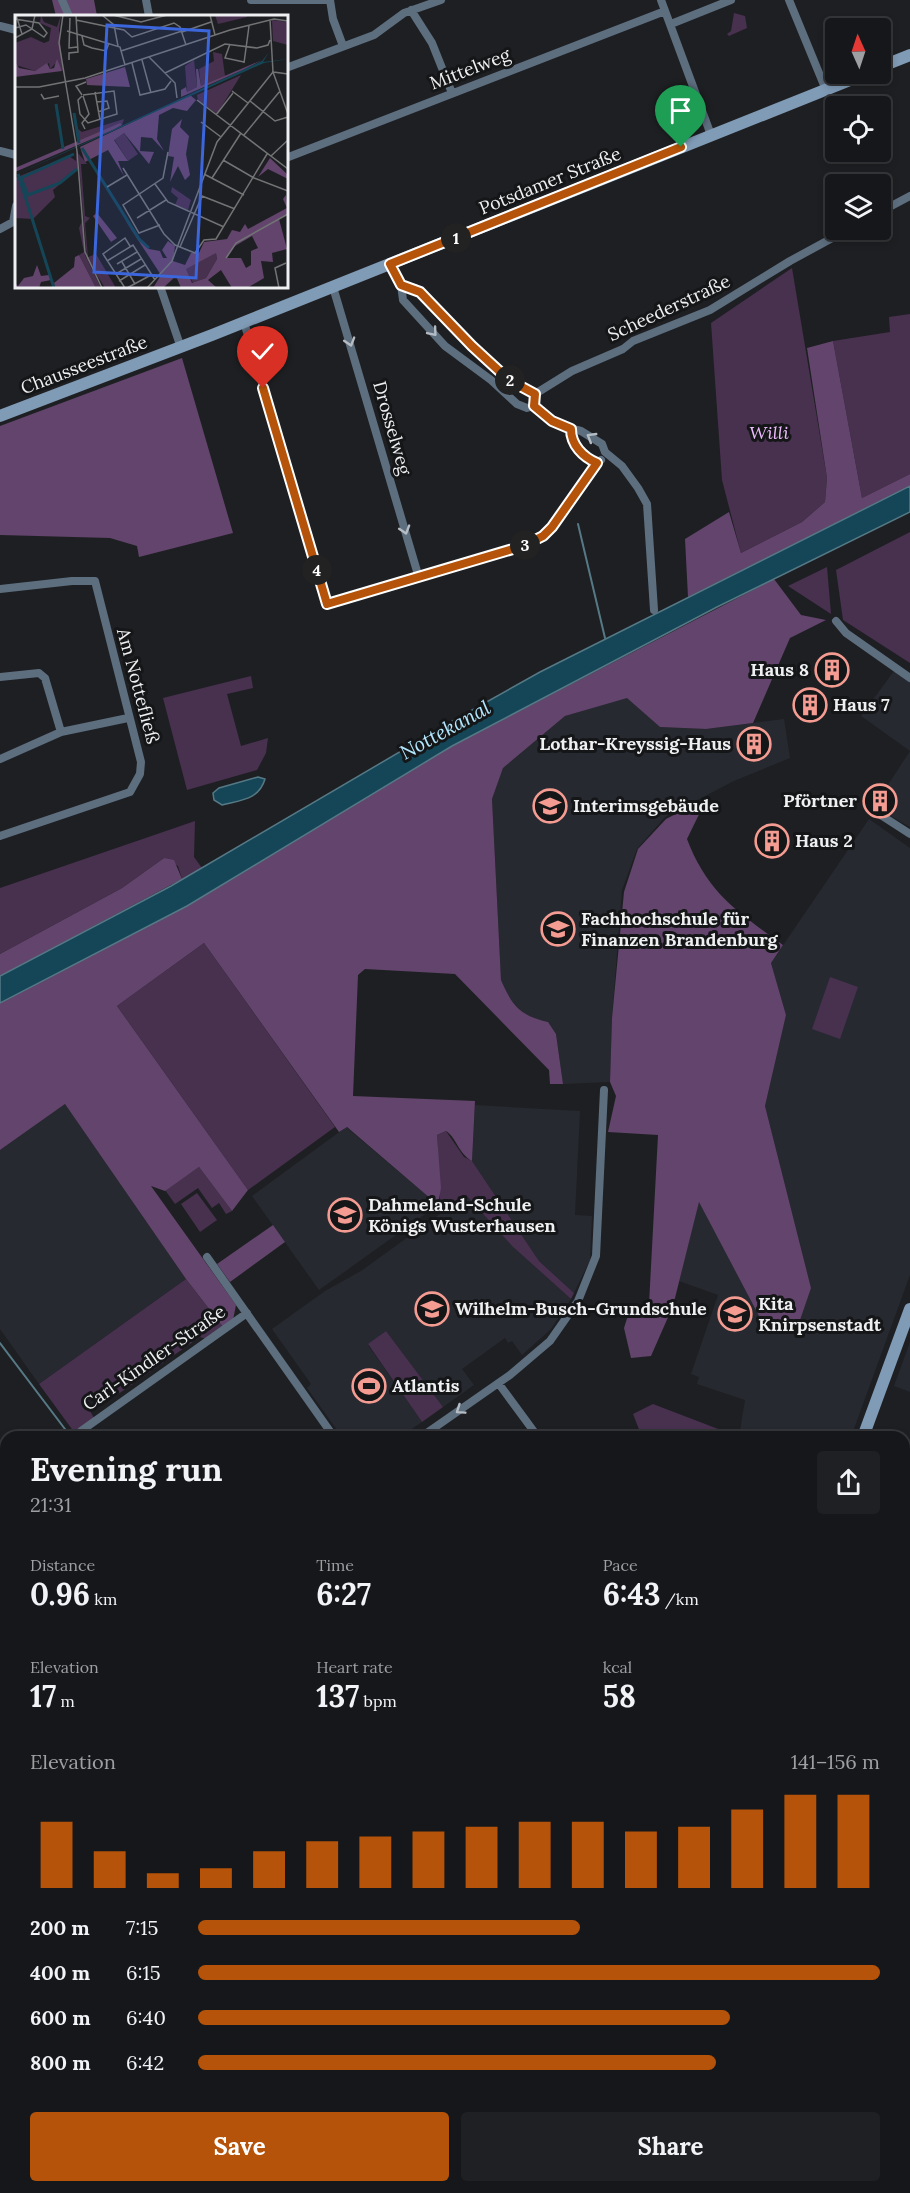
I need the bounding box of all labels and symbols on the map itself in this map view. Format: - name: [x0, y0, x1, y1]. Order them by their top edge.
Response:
- inset map: [15, 15, 288, 288]
- north arrow: [825, 18, 891, 84]
- street label: Mittelweg: [426, 42, 514, 94]
- pin: [655, 85, 706, 147]
- street label: Potsdamer Straße: [475, 141, 624, 219]
- pin: 1: [441, 223, 471, 253]
- street label: Scheederstraße: [604, 269, 734, 346]
- one-way arrow: [426, 325, 437, 336]
- pin: [237, 326, 288, 388]
- street label: Chausseestraße: [17, 330, 151, 399]
- one-way arrow: [343, 336, 355, 347]
- pin: 2: [495, 365, 525, 395]
- street label: Drosselweg: [368, 378, 417, 479]
- park label: Willi: [749, 421, 789, 444]
- one-way arrow: [587, 432, 597, 444]
- one-way arrow: [398, 524, 410, 535]
- pin: 3: [510, 530, 540, 560]
- pin: 4: [302, 555, 332, 585]
- street label: Am Nottefließ: [112, 625, 165, 746]
- building icon: Haus 8: [814, 652, 850, 688]
- place label: Haus 8: [750, 658, 809, 681]
- building icon: Haus 7: [792, 687, 828, 723]
- place label: Haus 7: [833, 693, 890, 716]
- water label: Nottekanal: [395, 694, 495, 765]
- building icon: Lothar-Kreyssig-Haus: [736, 726, 772, 762]
- place label: Lothar-Kreyssig-Haus: [539, 732, 731, 755]
- building icon: Pförtner: [862, 783, 898, 819]
- school or university icon: Interimsgebäude: [532, 788, 568, 824]
- place label: Pförtner: [783, 789, 857, 812]
- place label: Interimsgebäude: [573, 794, 719, 817]
- building icon: Haus 2: [754, 823, 790, 859]
- place label: Haus 2: [795, 829, 853, 852]
- place label: Fachhochschule für Finanzen Brandenburg: [581, 907, 779, 951]
- school or university icon: Fachhochschule für Finanzen Brandenburg: [540, 911, 576, 947]
- place label: Dahmeland-Schule Königs Wusterhausen: [368, 1193, 556, 1237]
- school or university icon: Dahmeland-Schule Königs Wusterhausen: [327, 1197, 363, 1233]
- school or university icon: Wilhelm-Busch-Grundschule: [414, 1291, 450, 1327]
- place label: Kita Knirpsenstadt: [758, 1292, 882, 1336]
- school or university icon: Kita Knirpsenstadt: [717, 1296, 753, 1332]
- place label: Wilhelm-Busch-Grundschule: [455, 1297, 707, 1320]
- street label: Carl-Kindler-Straße: [78, 1300, 230, 1415]
- sports icon: Atlantis: [351, 1368, 387, 1404]
- place label: Atlantis: [392, 1374, 460, 1397]
- one-way arrow: [456, 1403, 467, 1414]

